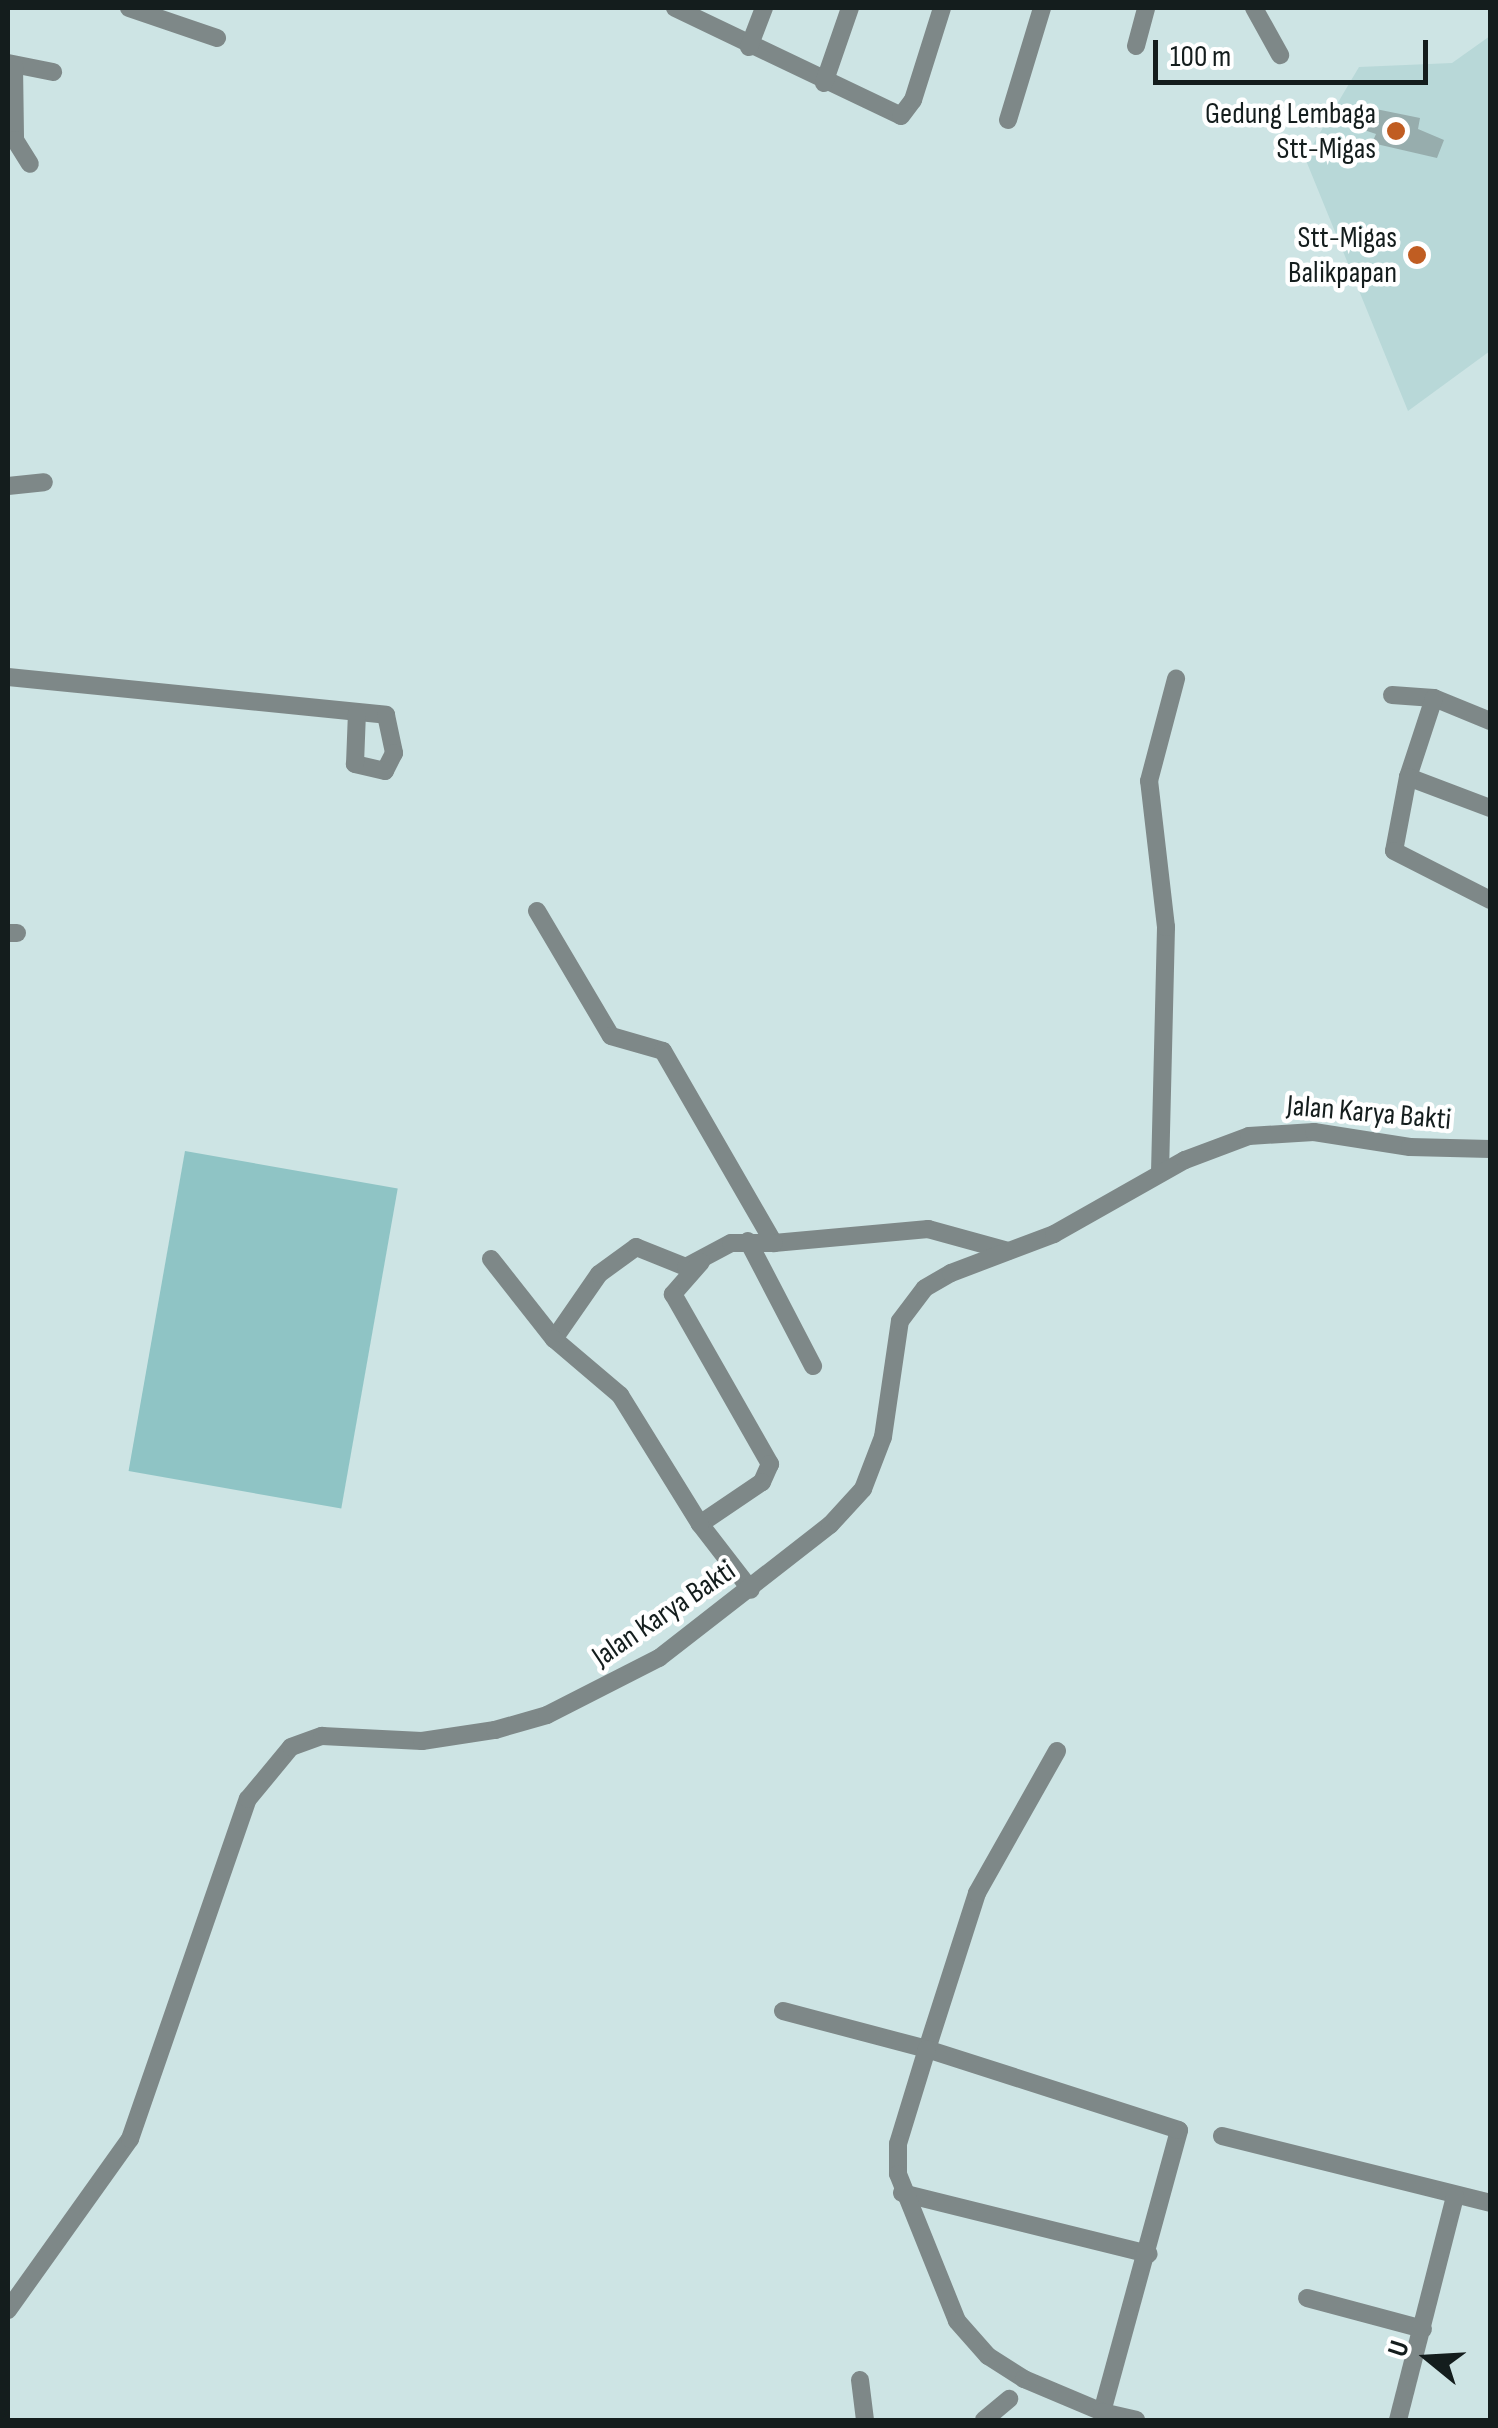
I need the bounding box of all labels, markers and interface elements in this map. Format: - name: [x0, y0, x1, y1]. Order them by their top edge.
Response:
- scale bar: [1158, 20, 1433, 82]
- text: 100 m: [1170, 39, 1231, 75]
- place label: Gedung Lembaga Stt-Migas: [1205, 96, 1376, 166]
- marker: Gedung Lembaga Stt-Migas: [1385, 120, 1407, 142]
- place label: Stt-Migas Balikpapan: [1288, 220, 1397, 290]
- marker: Stt-Migas Balikpapan: [1406, 244, 1428, 266]
- street label: Jalan Karya Bakti: [1285, 1088, 1453, 1138]
- street label: Jalan Karya Bakti: [586, 1553, 742, 1675]
- north arrow: [1378, 2308, 1478, 2408]
- text: U: [1381, 2337, 1417, 2361]

